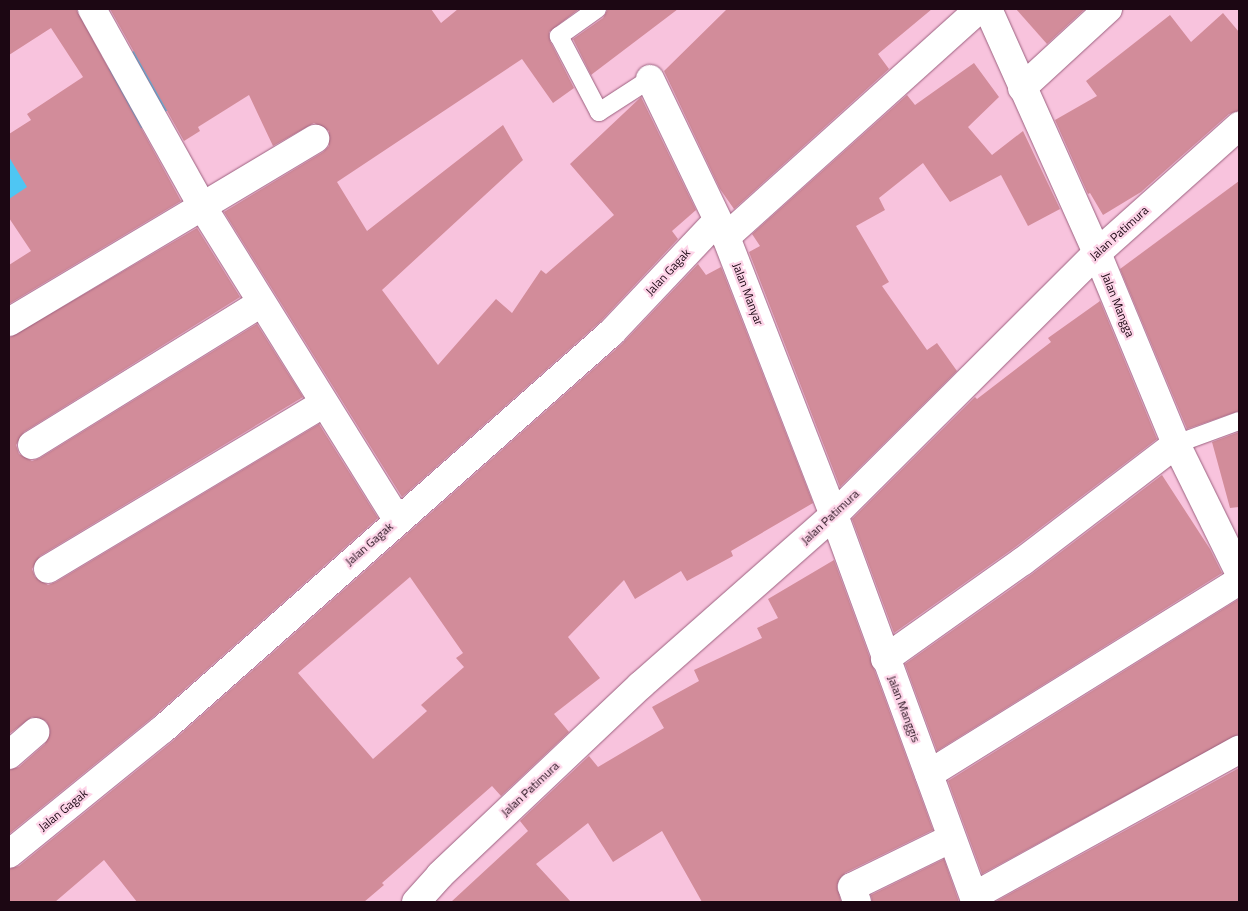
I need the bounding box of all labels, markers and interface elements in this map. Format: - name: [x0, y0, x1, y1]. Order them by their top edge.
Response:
- street label: Jalan Patimura: [1087, 203, 1151, 263]
- street label: Jalan Gagak: [643, 246, 693, 298]
- street label: Jalan Manyar: [730, 261, 766, 327]
- street label: Jalan Mangga: [1099, 271, 1137, 339]
- street label: Jalan Patimura: [798, 487, 862, 547]
- street label: Jalan Gagak: [342, 519, 396, 569]
- street label: Jalan Manggis: [885, 674, 923, 744]
- street label: Jalan Patimura: [498, 759, 562, 819]
- street label: Jalan Gagak: [36, 786, 90, 834]

